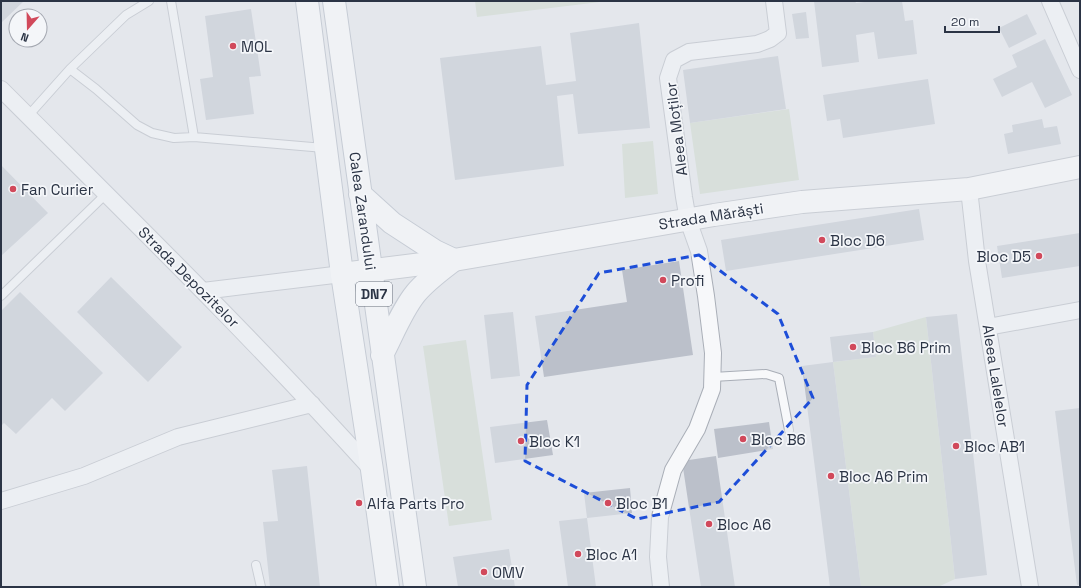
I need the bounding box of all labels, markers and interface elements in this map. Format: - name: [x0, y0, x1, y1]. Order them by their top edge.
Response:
- north arrow: [8, 8, 48, 48]
- scale bar: [945, 8, 999, 34]
- text: 20 m: [951, 14, 979, 30]
- text: N: [19, 30, 30, 45]
- place label: MOL: [241, 37, 272, 56]
- marker: MOL: [228, 41, 238, 51]
- street label: Aleea Moților: [661, 81, 691, 177]
- street label: Calea Zarandului: [345, 151, 381, 271]
- place label: Fan Curier: [21, 180, 94, 199]
- marker: Fan Curier: [8, 184, 18, 194]
- street label: Strada Mărăști: [657, 198, 765, 234]
- street label: Strada Depozitelor: [134, 222, 244, 332]
- place label: Bloc D6: [830, 231, 885, 250]
- marker: Bloc D6: [817, 235, 827, 245]
- place label: Bloc D5: [976, 247, 1031, 266]
- marker: Bloc D5: [1034, 251, 1044, 261]
- place label: Profi: [671, 271, 704, 290]
- marker: Profi: [658, 275, 668, 285]
- road number: DN7: [356, 282, 392, 306]
- street label: Aleea Lalelelor: [978, 323, 1014, 429]
- place label: Bloc B6 Prim: [861, 338, 951, 357]
- marker: Bloc B6 Prim: [848, 342, 858, 352]
- place label: Bloc B6: [751, 430, 806, 449]
- place label: Bloc K1: [529, 432, 580, 451]
- marker: Bloc B6: [738, 434, 748, 444]
- marker: Bloc K1: [516, 436, 526, 446]
- place label: Bloc AB1: [964, 437, 1025, 456]
- marker: Bloc AB1: [951, 441, 961, 451]
- place label: Bloc A6 Prim: [839, 467, 928, 486]
- marker: Bloc A6 Prim: [826, 471, 836, 481]
- place label: Alfa Parts Pro: [367, 494, 465, 513]
- place label: Bloc B1: [616, 494, 668, 513]
- marker: Alfa Parts Pro: [354, 498, 364, 508]
- marker: Bloc B1: [603, 498, 613, 508]
- place label: Bloc A6: [717, 515, 771, 534]
- marker: Bloc A6: [704, 519, 714, 529]
- place label: Bloc A1: [586, 545, 637, 564]
- marker: Bloc A1: [573, 549, 583, 559]
- place label: OMV: [492, 563, 524, 582]
- marker: OMV: [479, 567, 489, 577]

